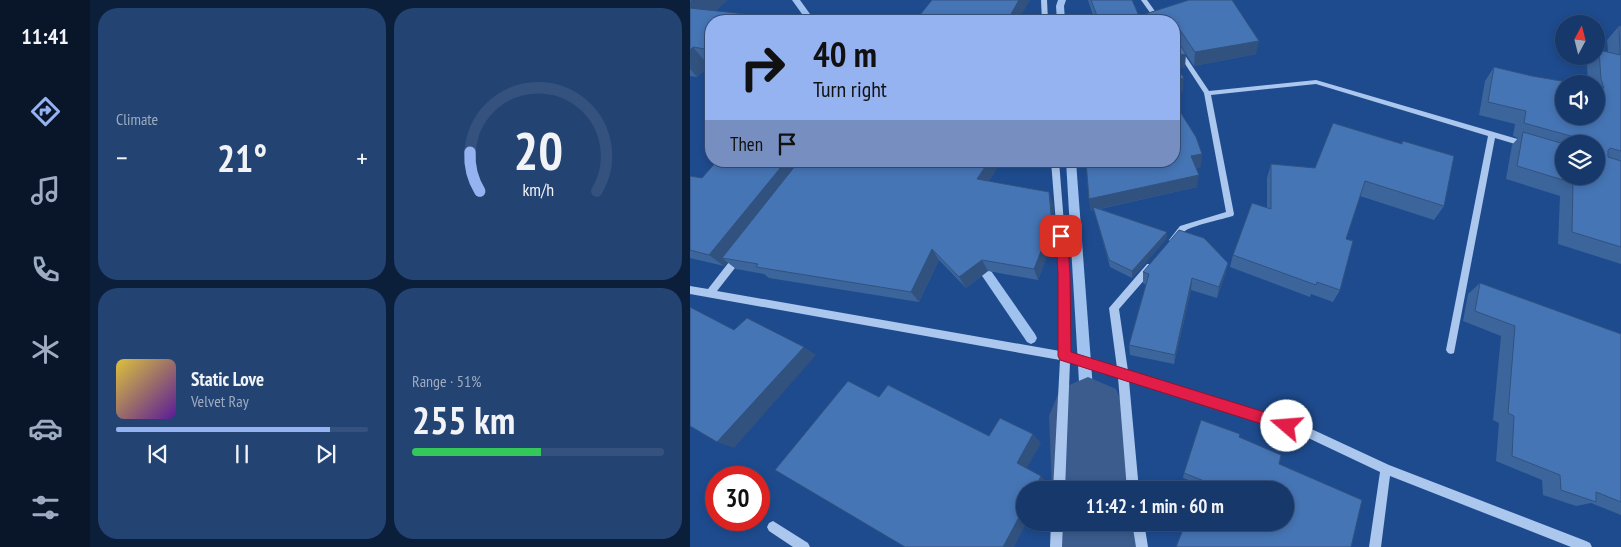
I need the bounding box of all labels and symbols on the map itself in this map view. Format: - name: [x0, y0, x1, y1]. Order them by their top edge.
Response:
- north arrow: [1555, 15, 1605, 65]
- pin: [1040, 215, 1082, 257]
- position arrow: [1260, 399, 1312, 451]
- speed limit sign: 30: [705, 466, 770, 531]

